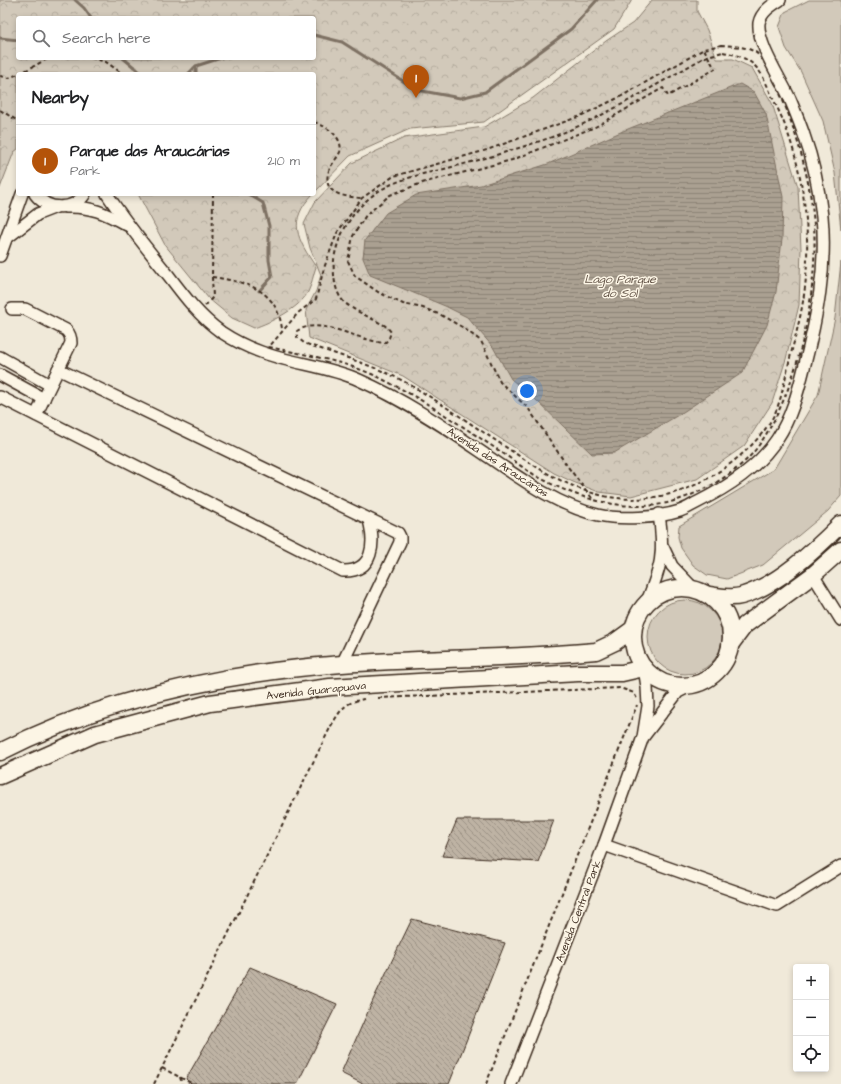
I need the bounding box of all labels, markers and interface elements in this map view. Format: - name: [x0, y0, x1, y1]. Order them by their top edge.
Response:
- search box: [16, 16, 316, 60]
- icon: search: [30, 27, 52, 49]
- text: Search here: [62, 28, 151, 49]
- pin: 1: [403, 65, 429, 98]
- text: Nearby: [32, 86, 89, 110]
- text: Parque das Araucárias: [70, 141, 230, 162]
- text: 1: [44, 152, 46, 170]
- text: 210 m: [267, 152, 300, 170]
- text: Park: [70, 162, 100, 180]
- water label: Lago Parque do Sol: [584, 271, 656, 302]
- your location: [517, 381, 537, 401]
- street label: Avenida das Araucárias: [444, 424, 552, 501]
- street label: Avenida Guarapuava: [265, 678, 367, 703]
- street label: Avenida Central Park: [552, 858, 605, 964]
- map controls: [793, 964, 829, 1072]
- button: +: [793, 964, 829, 1000]
- button: −: [793, 1000, 829, 1036]
- button: locate: [793, 1036, 829, 1072]

